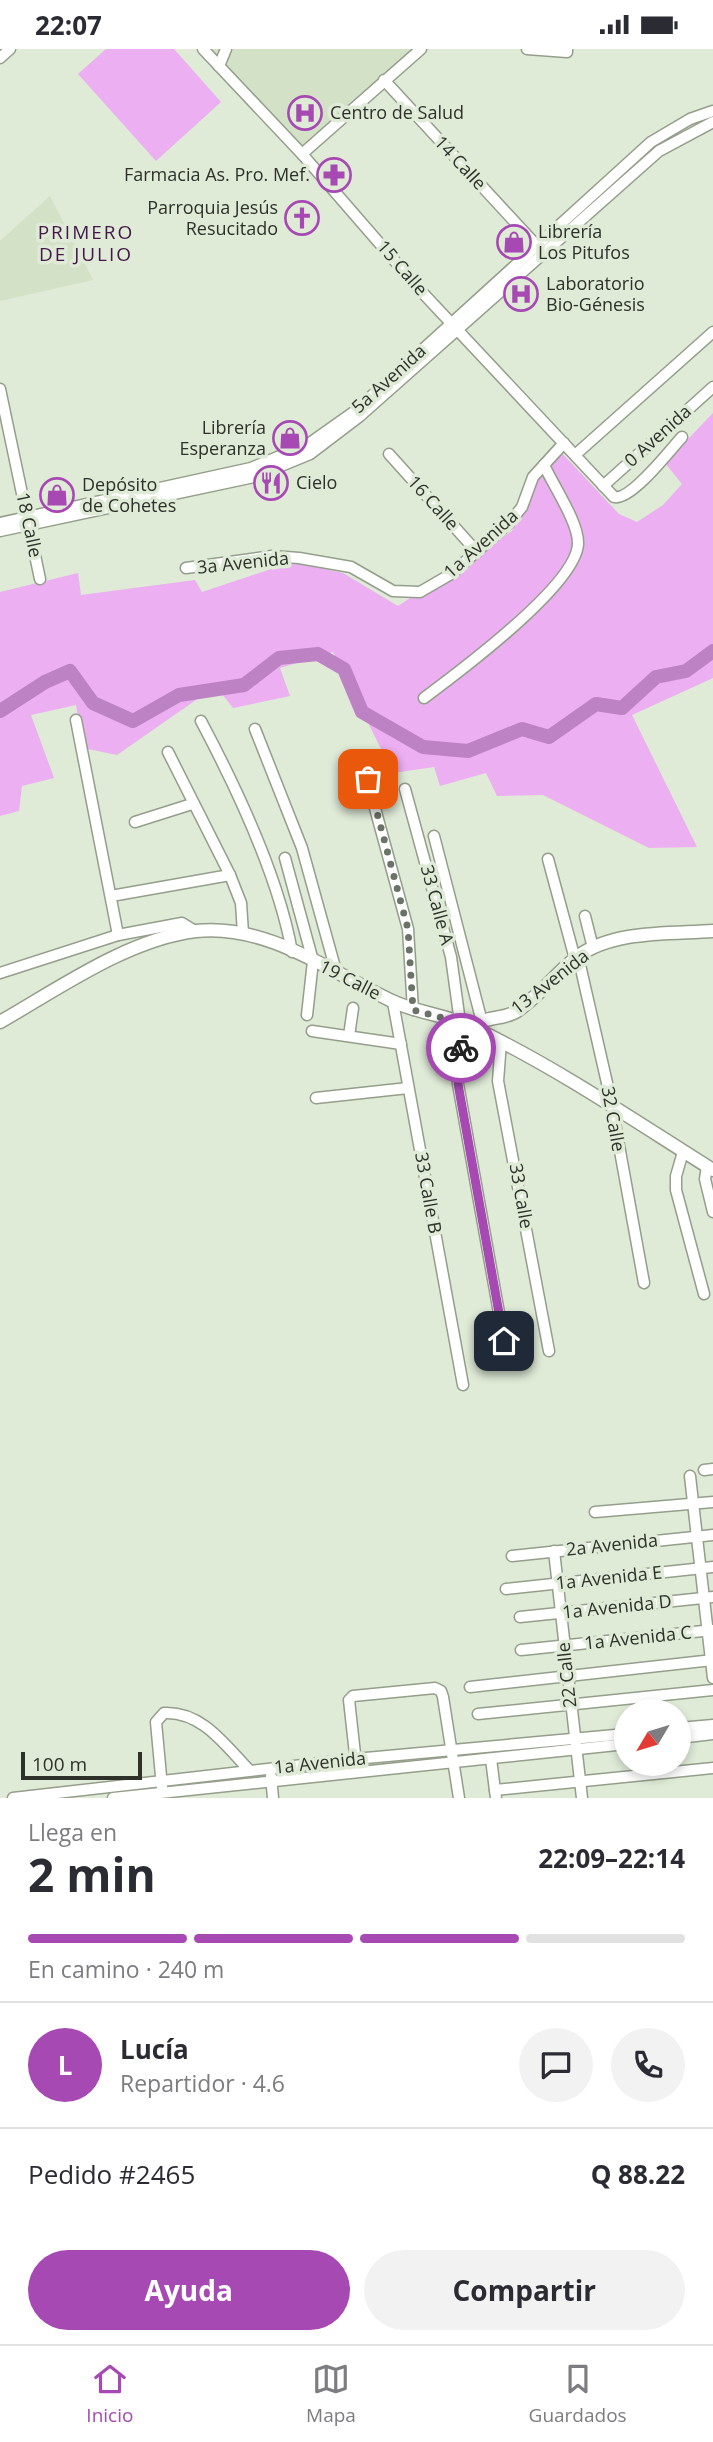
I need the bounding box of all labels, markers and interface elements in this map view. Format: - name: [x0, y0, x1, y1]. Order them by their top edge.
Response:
- text: 22:07: [35, 7, 102, 43]
- hospital icon: Centro de Salud: [286, 94, 324, 132]
- place label: Centro de Salud: [330, 100, 464, 124]
- street label: 14 Calle: [430, 130, 492, 195]
- pharmacy icon: Farmacia As. Pro. Mef.: [315, 156, 353, 194]
- place label: Farmacia As. Pro. Mef.: [124, 162, 310, 186]
- place label: Parroquia Jesús Resucitado: [147, 195, 278, 240]
- church icon: Parroquia Jesús Resucitado: [283, 199, 321, 237]
- district label: PRIMERO DE JULIO: [38, 219, 134, 267]
- place label: Librería Los Pitufos: [538, 219, 630, 264]
- shop icon: Librería Los Pitufos: [495, 223, 533, 261]
- street label: 15 Calle: [372, 235, 433, 300]
- place label: Laboratorio Bio-Génesis: [546, 271, 645, 316]
- hospital icon: Laboratorio Bio-Génesis: [502, 275, 540, 313]
- street label: 5a Avenida: [346, 339, 431, 418]
- street label: 0 Avenida: [619, 399, 696, 472]
- place label: Librería Esperanza: [179, 415, 266, 460]
- shop icon: Librería Esperanza: [271, 419, 309, 457]
- restaurant icon: Cielo: [252, 464, 290, 502]
- place label: Cielo: [296, 470, 337, 494]
- street label: 16 Calle: [403, 470, 465, 535]
- place label: Depósito de Cohetes: [82, 472, 176, 517]
- shop icon: Depósito de Cohetes: [38, 476, 76, 514]
- street label: 18 Calle: [11, 490, 49, 559]
- street label: 1a Avenida: [438, 504, 523, 583]
- street label: 3a Avenida: [196, 545, 290, 579]
- pin: [338, 749, 398, 809]
- icon: bag: [349, 760, 387, 798]
- street label: 33 Calle A: [416, 862, 460, 948]
- street label: 13 Avenida: [506, 943, 593, 1019]
- street label: 19 Calle: [316, 953, 385, 1005]
- courier: [426, 1013, 496, 1083]
- icon: bike: [442, 1029, 480, 1067]
- street label: 32 Calle: [596, 1084, 632, 1153]
- street label: 33 Calle B: [410, 1150, 448, 1235]
- street label: 33 Calle: [504, 1161, 540, 1230]
- pin: [474, 1311, 534, 1371]
- icon: home: [485, 1322, 523, 1360]
- street label: 2a Avenida: [565, 1527, 659, 1561]
- street label: 1a Avenida E: [555, 1559, 663, 1595]
- street label: 1a Avenida D: [561, 1588, 673, 1624]
- street label: 1a Avenida C: [583, 1619, 693, 1655]
- street label: 22 Calle: [551, 1641, 581, 1709]
- north arrow: [614, 1699, 691, 1776]
- map controls: [614, 1699, 691, 1776]
- street label: 1a Avenida: [273, 1745, 367, 1779]
- scale bar: [21, 1749, 142, 1781]
- text: 100 m: [32, 1751, 87, 1777]
- text: Llega en: [28, 1816, 117, 1848]
- text: 22:09–22:14: [538, 1840, 685, 1876]
- text: 2 min: [28, 1843, 156, 1905]
- text: En camino · 240 m: [28, 1953, 224, 1985]
- button: chat: [519, 2028, 593, 2102]
- button: phone: [611, 2028, 685, 2102]
- text: Lucía: [120, 2031, 189, 2067]
- text: L: [58, 2047, 72, 2083]
- text: Repartidor · 4.6: [120, 2067, 285, 2099]
- text: Pedido #2465: [28, 2156, 195, 2192]
- text: Q 88.22: [591, 2156, 685, 2192]
- button: Ayuda: [28, 2250, 350, 2330]
- button: Compartir: [364, 2250, 685, 2330]
- tab: Inicio: [86, 2360, 133, 2428]
- tab: Mapa: [306, 2360, 356, 2428]
- tab: Guardados: [529, 2360, 627, 2428]

